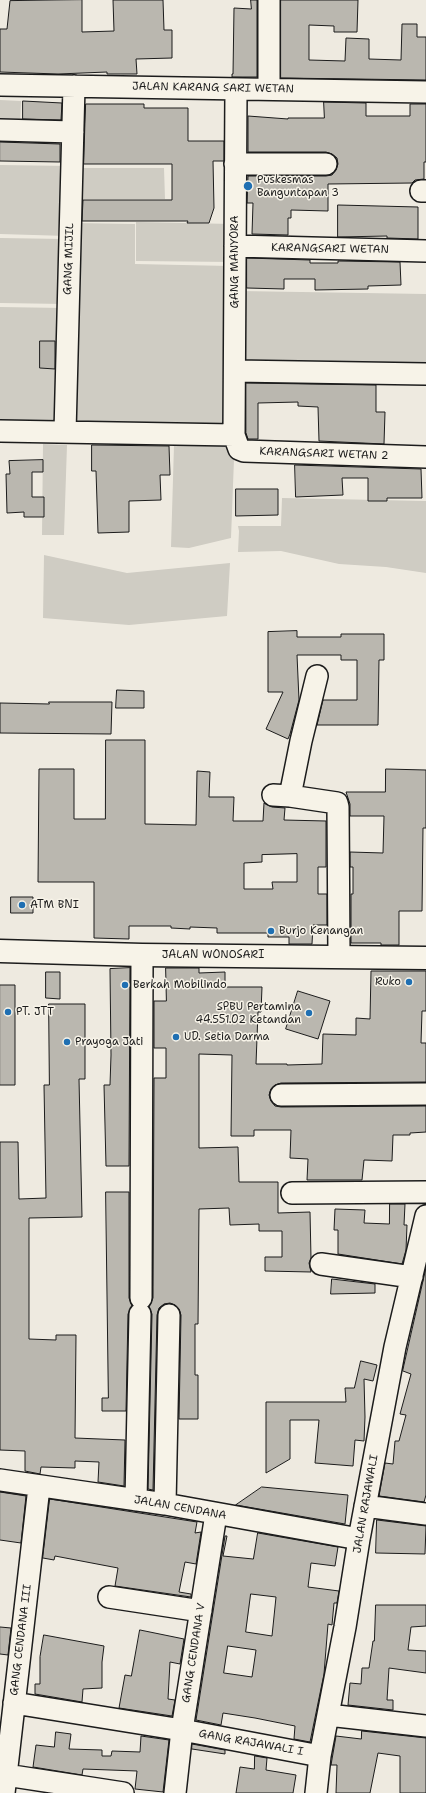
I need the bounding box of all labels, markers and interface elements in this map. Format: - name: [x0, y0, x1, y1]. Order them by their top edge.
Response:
- street label: JALAN KARANG SARI WETAN: [132, 80, 294, 96]
- place label: Puskesmas Banguntapan 3: [257, 173, 339, 199]
- marker: Puskesmas Banguntapan 3: [242, 180, 254, 192]
- street label: GANG MANYORA: [228, 215, 242, 309]
- street label: GANG MIJIL: [61, 223, 77, 295]
- street label: KARANGSARI WETAN: [271, 241, 389, 257]
- street label: KARANGSARI WETAN 2: [259, 445, 389, 463]
- place label: ATM BNI: [30, 898, 79, 912]
- marker: ATM BNI: [17, 900, 27, 910]
- place label: Burjo Kenangan: [279, 924, 363, 938]
- marker: Burjo Kenangan: [266, 926, 276, 936]
- street label: JALAN WONOSARI: [162, 948, 264, 962]
- place label: Ruko: [375, 975, 401, 989]
- marker: Ruko: [404, 977, 414, 987]
- place label: Berkah Mobilindo: [133, 978, 227, 992]
- marker: Berkah Mobilindo: [120, 980, 130, 990]
- place label: SPBU Pertamina 44.551.02 Ketandan: [196, 1000, 301, 1026]
- place label: PT. JTT: [16, 1005, 54, 1019]
- marker: PT. JTT: [3, 1007, 13, 1017]
- marker: SPBU Pertamina 44.551.02 Ketandan: [304, 1008, 314, 1018]
- place label: UD. Setia Darma: [184, 1030, 269, 1044]
- marker: UD. Setia Darma: [171, 1032, 181, 1042]
- place label: Prayoga Jati: [75, 1035, 143, 1049]
- marker: Prayoga Jati: [62, 1037, 72, 1047]
- street label: JALAN RAJAWALI: [351, 1454, 381, 1554]
- street label: JALAN CENDANA: [133, 1493, 227, 1523]
- street label: GANG CENDANA III: [8, 1584, 34, 1696]
- street label: GANG CENDANA V: [180, 1602, 208, 1704]
- street label: GANG RAJAWALI I: [198, 1727, 304, 1759]

